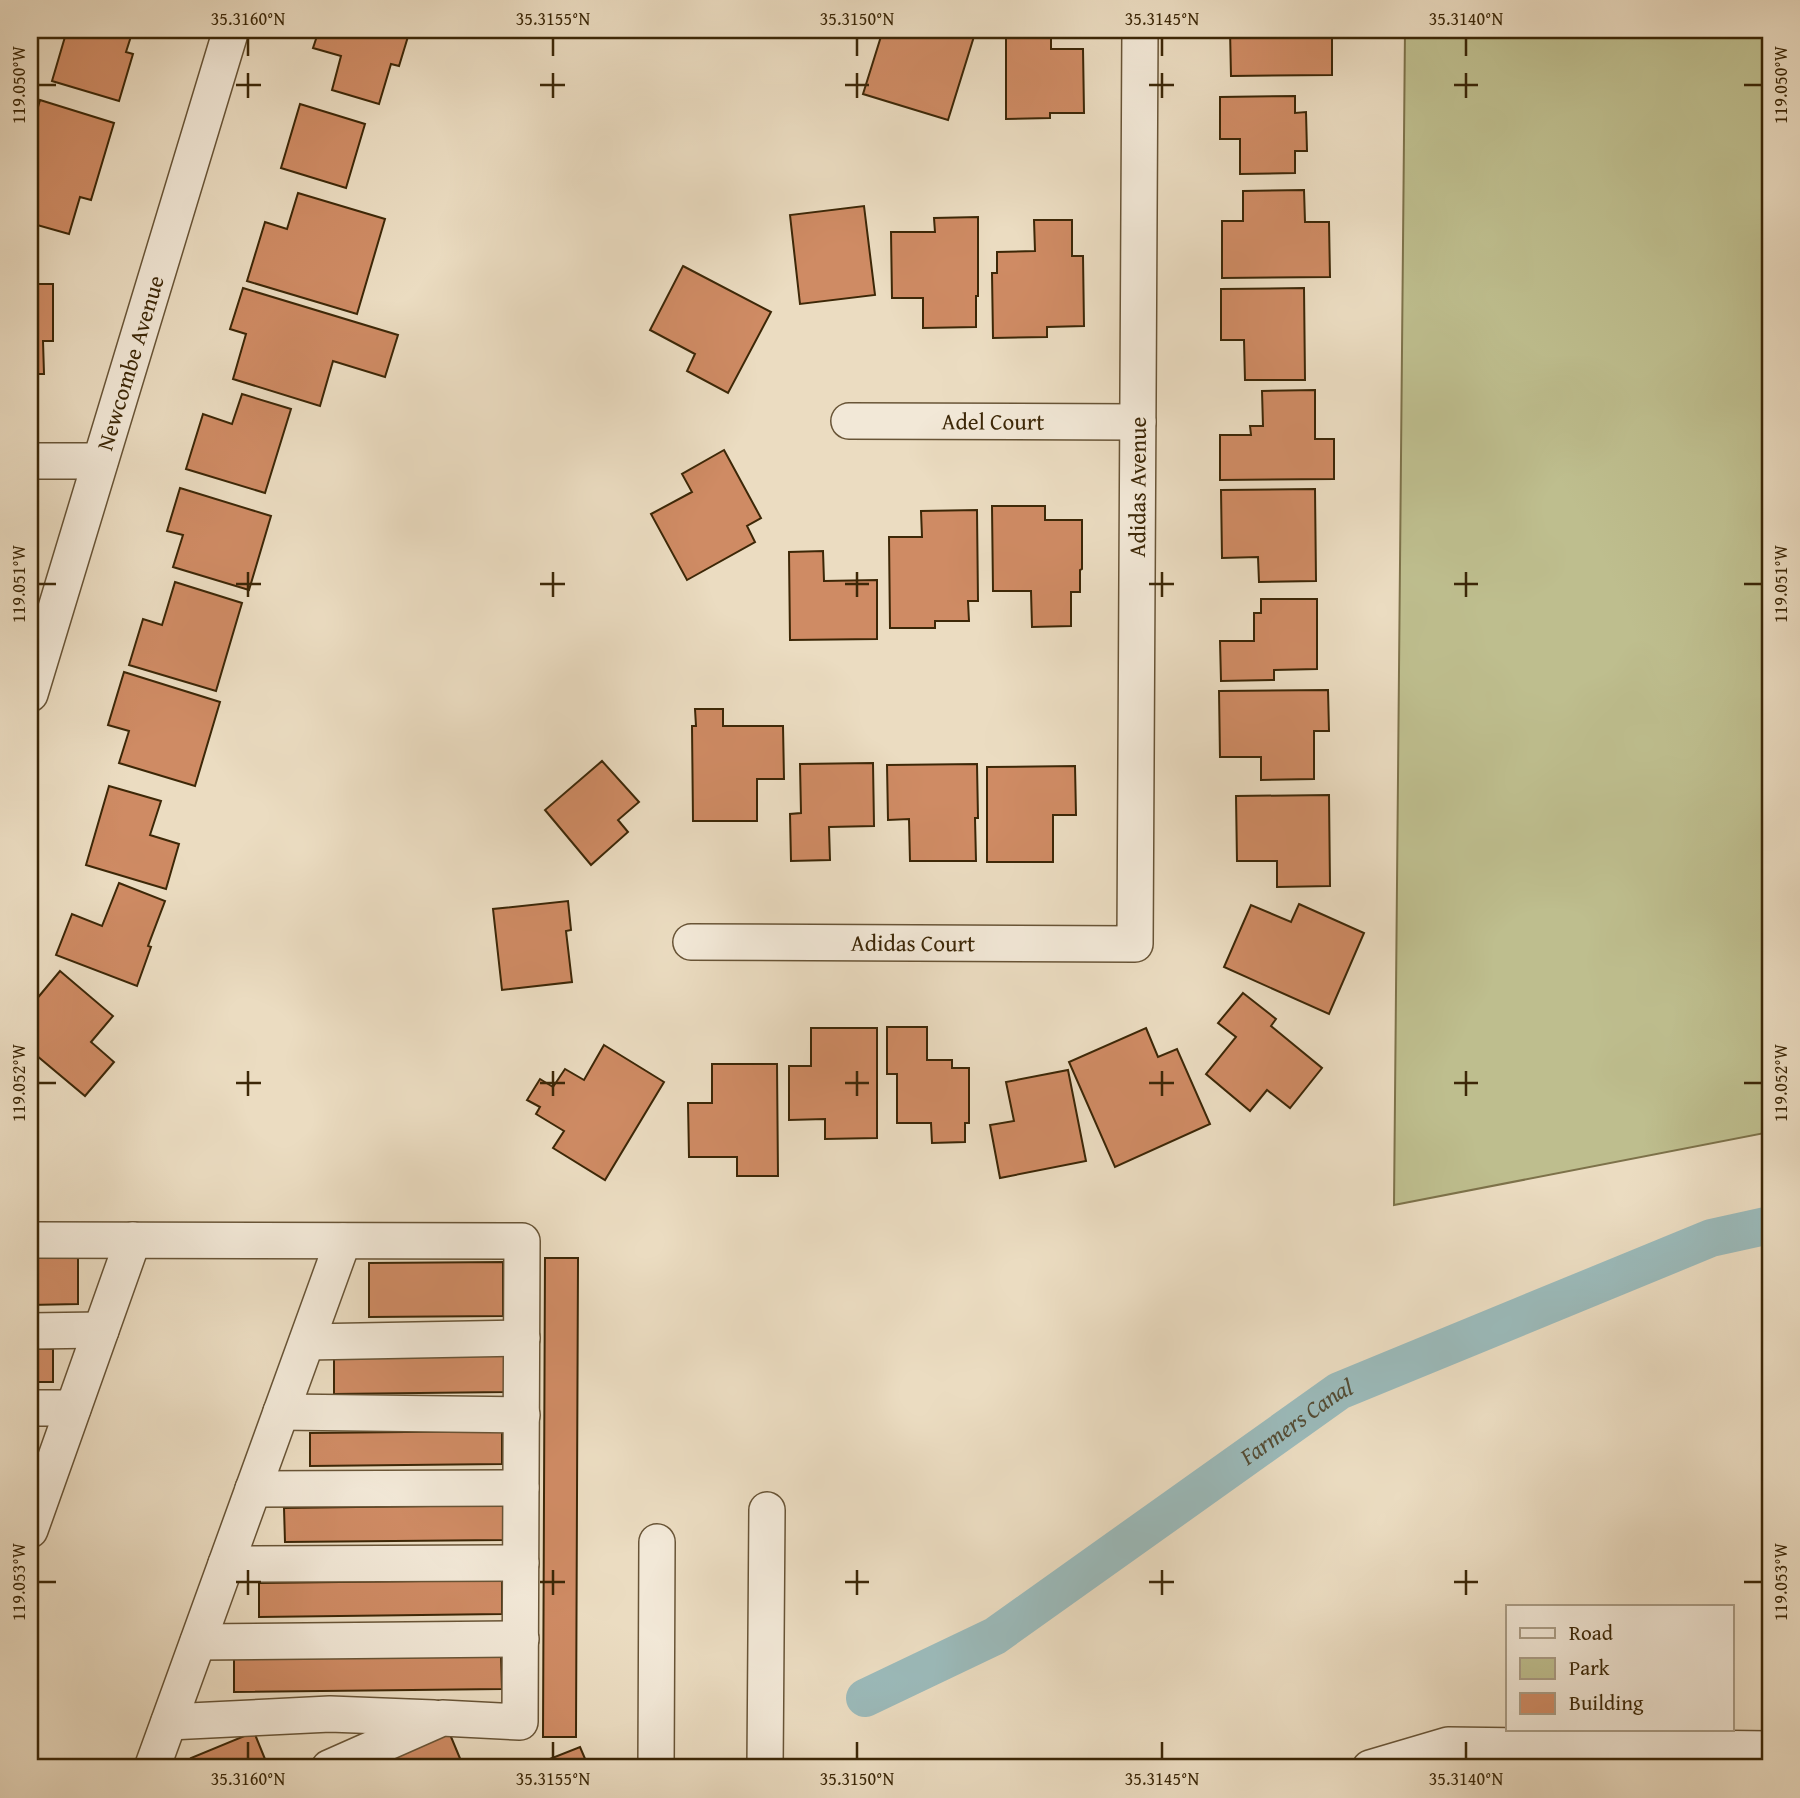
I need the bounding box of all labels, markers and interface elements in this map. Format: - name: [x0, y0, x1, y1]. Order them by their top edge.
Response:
- text: 35.3160°N: [211, 5, 286, 32]
- text: 35.3155°N: [516, 5, 591, 32]
- text: 35.3150°N: [820, 5, 895, 32]
- text: 35.3145°N: [1125, 5, 1200, 32]
- text: 35.3140°N: [1429, 5, 1504, 32]
- text: 119.050°W: [5, 45, 32, 124]
- text: 119.050°W: [1767, 45, 1794, 124]
- street label: Newcombe Avenue: [88, 271, 172, 454]
- street label: Adel Court: [941, 404, 1045, 438]
- street label: Adidas Avenue: [1120, 417, 1154, 557]
- text: 119.051°W: [5, 544, 32, 623]
- text: 119.051°W: [1767, 544, 1794, 623]
- street label: Adidas Court: [851, 926, 975, 959]
- text: 119.052°W: [5, 1043, 32, 1122]
- text: 119.052°W: [1767, 1043, 1794, 1122]
- water label: Farmers Canal: [1232, 1369, 1358, 1474]
- text: 119.053°W: [5, 1542, 32, 1621]
- text: 119.053°W: [1767, 1542, 1794, 1621]
- legend: [1506, 1605, 1734, 1731]
- text: Road: [1569, 1617, 1614, 1648]
- text: Park: [1569, 1652, 1610, 1683]
- text: Building: [1569, 1687, 1644, 1718]
- text: 35.3160°N: [211, 1765, 286, 1792]
- text: 35.3155°N: [516, 1765, 591, 1792]
- text: 35.3150°N: [820, 1765, 895, 1792]
- text: 35.3145°N: [1125, 1765, 1200, 1792]
- text: 35.3140°N: [1429, 1765, 1504, 1792]

